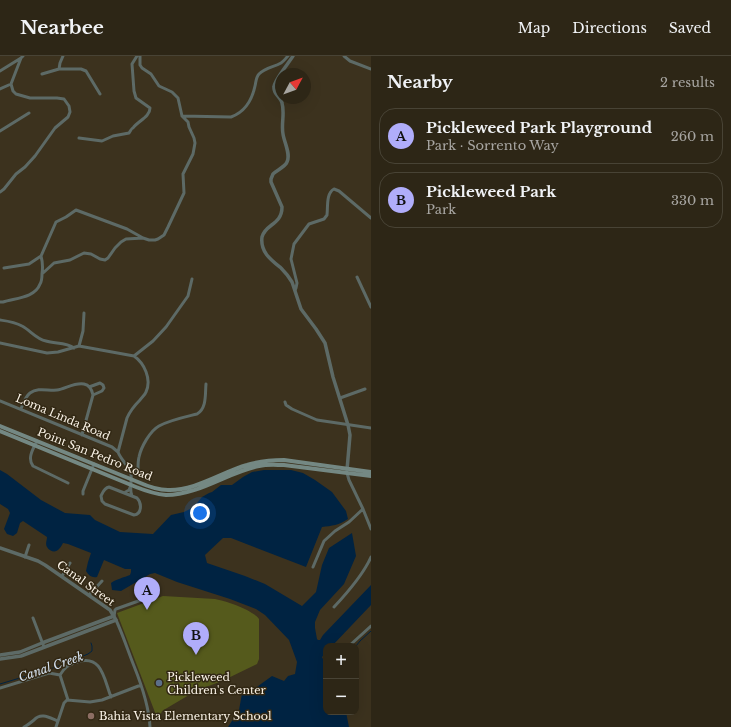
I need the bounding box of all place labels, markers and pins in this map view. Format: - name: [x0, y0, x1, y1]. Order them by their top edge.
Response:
- pin: A: [134, 577, 160, 610]
- pin: B: [183, 622, 209, 655]
- place label: Pickleweed Children's Center: [167, 670, 266, 697]
- marker: Pickleweed Children's Center: [154, 678, 164, 688]
- place label: Bahia Vista Elementary School: [99, 709, 272, 723]
- marker: Bahia Vista Elementary School: [86, 711, 96, 721]

